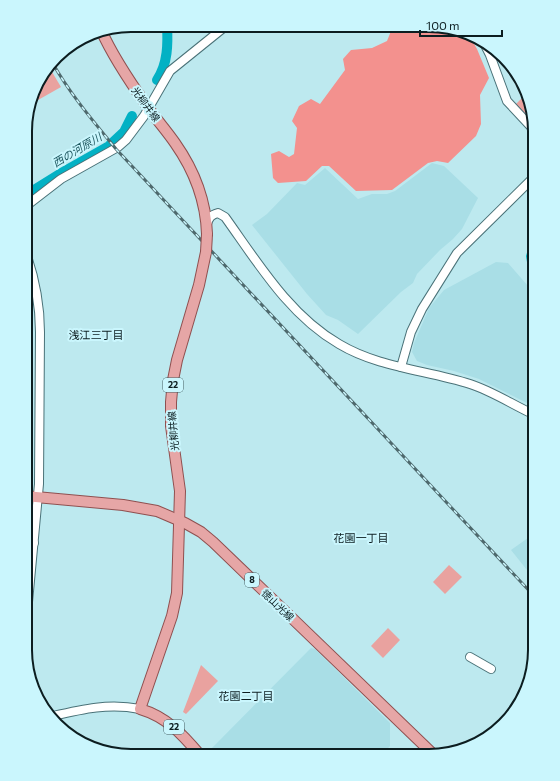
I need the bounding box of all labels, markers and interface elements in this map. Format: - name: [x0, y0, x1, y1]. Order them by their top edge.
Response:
- scale bar: [420, 12, 502, 38]
- text: 100 m: [426, 18, 460, 32]
- street label: 光柳井線: [129, 84, 163, 124]
- water label: 西の河原川: [50, 129, 105, 169]
- district label: 浅江三丁目: [69, 328, 124, 341]
- road number: 22: [163, 378, 183, 392]
- street label: 光柳井線: [165, 411, 181, 451]
- district label: 花園一丁目: [334, 531, 389, 544]
- road number: 8: [245, 573, 259, 587]
- street label: 徳山光線: [259, 587, 297, 623]
- district label: 花園二丁目: [219, 689, 274, 702]
- road number: 22: [164, 720, 184, 734]

